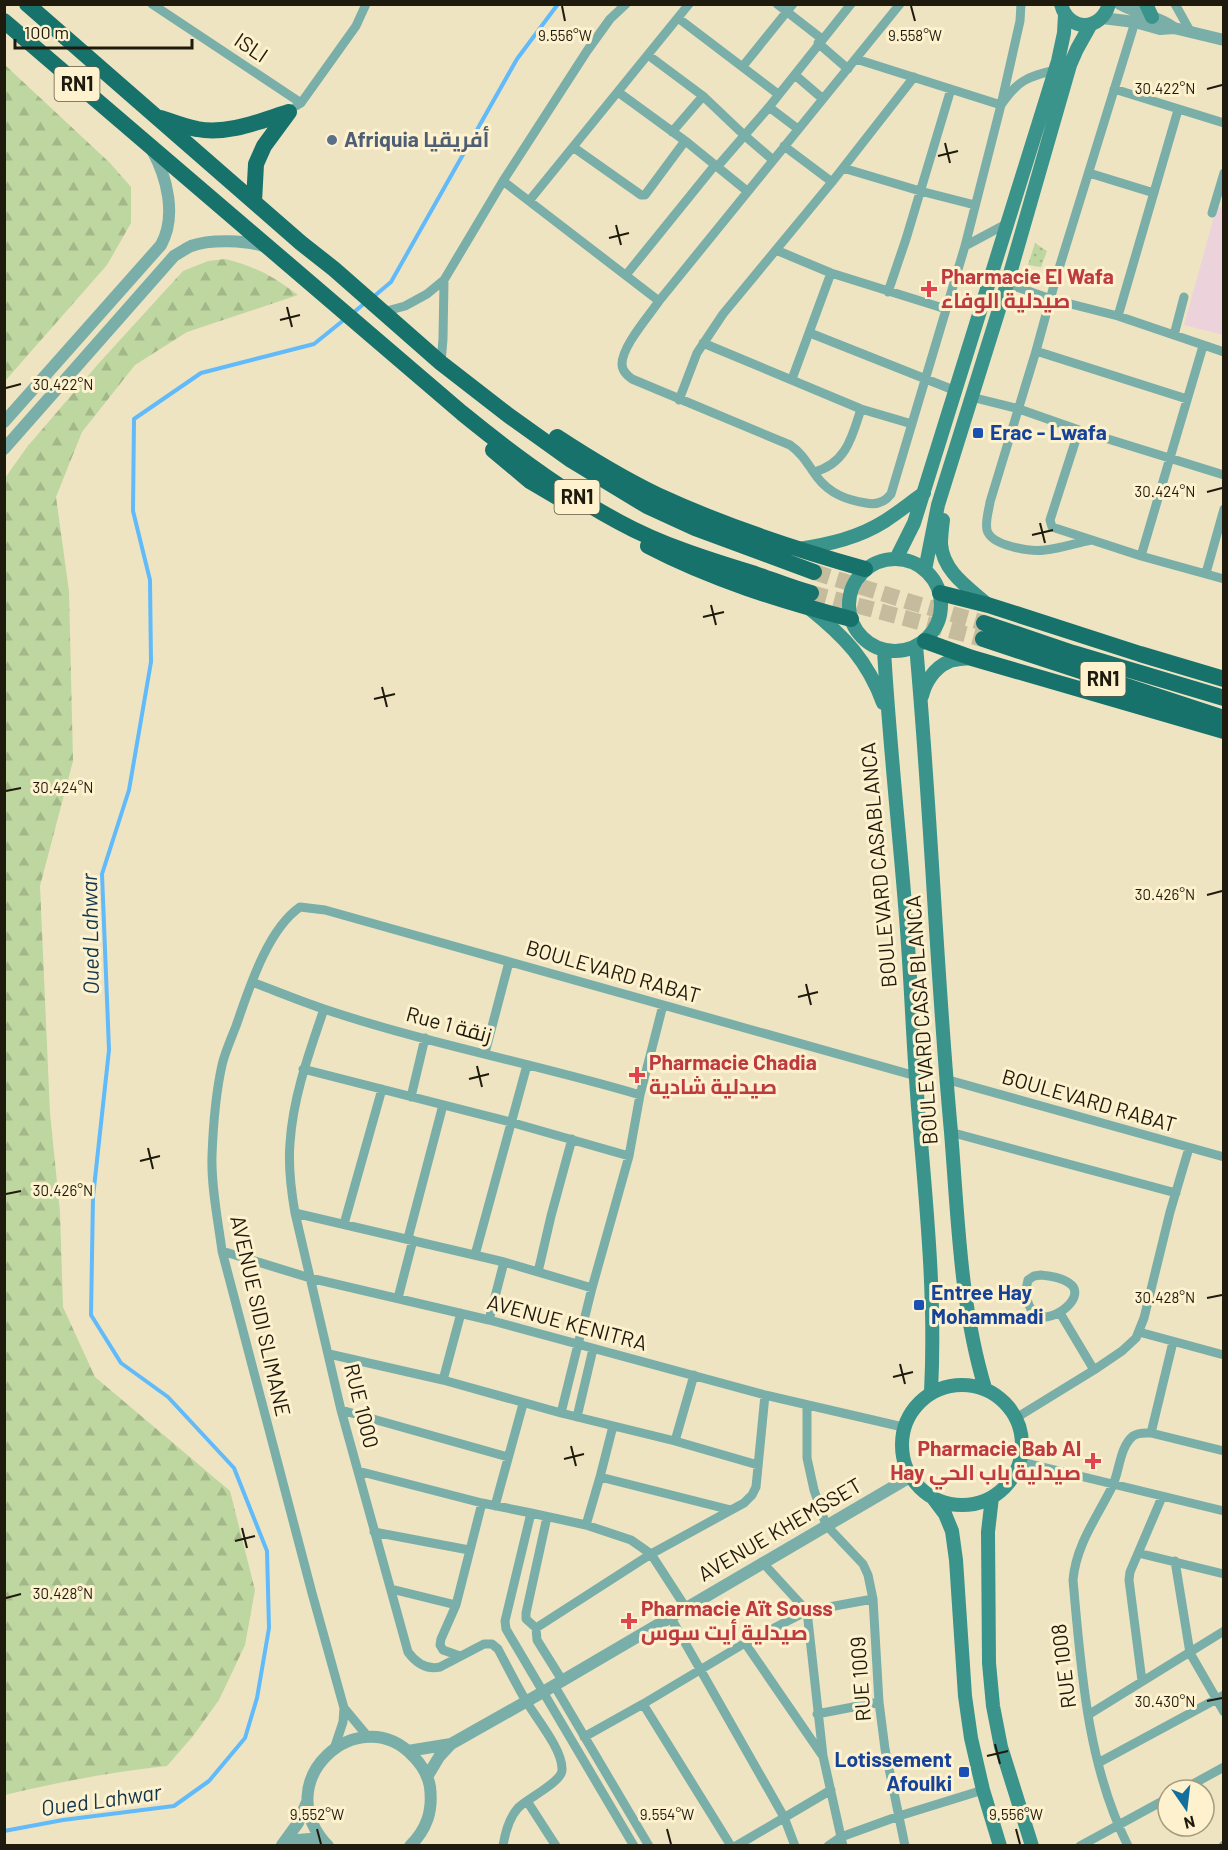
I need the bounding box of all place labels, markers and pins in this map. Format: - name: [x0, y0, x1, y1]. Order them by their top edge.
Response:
- place label: Afriquia أفريقيا: [344, 126, 489, 152]
- marker: Afriquia أفريقيا: [325, 133, 339, 147]
- place label: Pharmacie El Wafa صيدلية الوفاء: [941, 263, 1114, 314]
- marker: Pharmacie El Wafa صيدلية الوفاء: [922, 282, 936, 296]
- place label: Erac - Lwafa: [990, 419, 1107, 444]
- marker: Erac - Lwafa: [971, 426, 985, 440]
- place label: Pharmacie Chadia صيدلية شادية: [649, 1049, 817, 1099]
- marker: Pharmacie Chadia صيدلية شادية: [630, 1068, 644, 1082]
- place label: Entree Hay Mohammadi: [931, 1279, 1044, 1328]
- marker: Entree Hay Mohammadi: [912, 1298, 926, 1312]
- place label: Pharmacie Bab Al Hay صيدلية باب الحي: [890, 1435, 1081, 1490]
- marker: Pharmacie Bab Al Hay صيدلية باب الحي: [1086, 1454, 1100, 1468]
- place label: Pharmacie Aït Souss صيدلية أيت سوس: [641, 1595, 833, 1646]
- marker: Pharmacie Aït Souss صيدلية أيت سوس: [622, 1614, 636, 1628]
- place label: Lotissement Afoulki: [834, 1746, 952, 1795]
- marker: Lotissement Afoulki: [957, 1765, 971, 1779]

